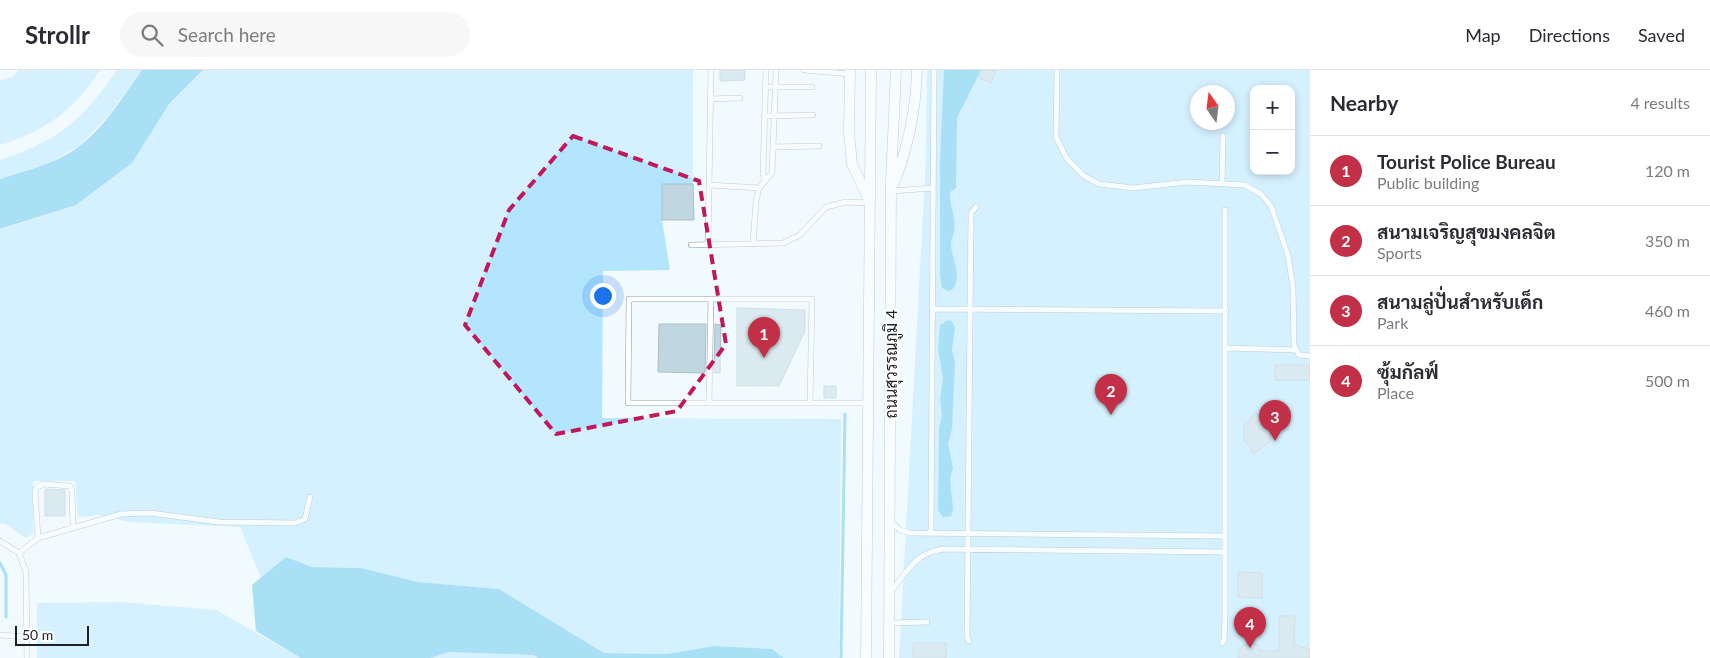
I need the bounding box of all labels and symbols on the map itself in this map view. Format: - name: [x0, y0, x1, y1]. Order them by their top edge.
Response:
- north arrow: [1190, 85, 1235, 130]
- your location: [590, 283, 616, 309]
- street label: ถนนสุวรรณภูมิ 4: [881, 310, 903, 419]
- pin: 1: [748, 317, 780, 358]
- pin: 2: [1095, 374, 1127, 415]
- pin: 3: [1259, 400, 1291, 441]
- pin: 4: [1234, 607, 1266, 648]
- scale bar: [15, 623, 89, 646]

